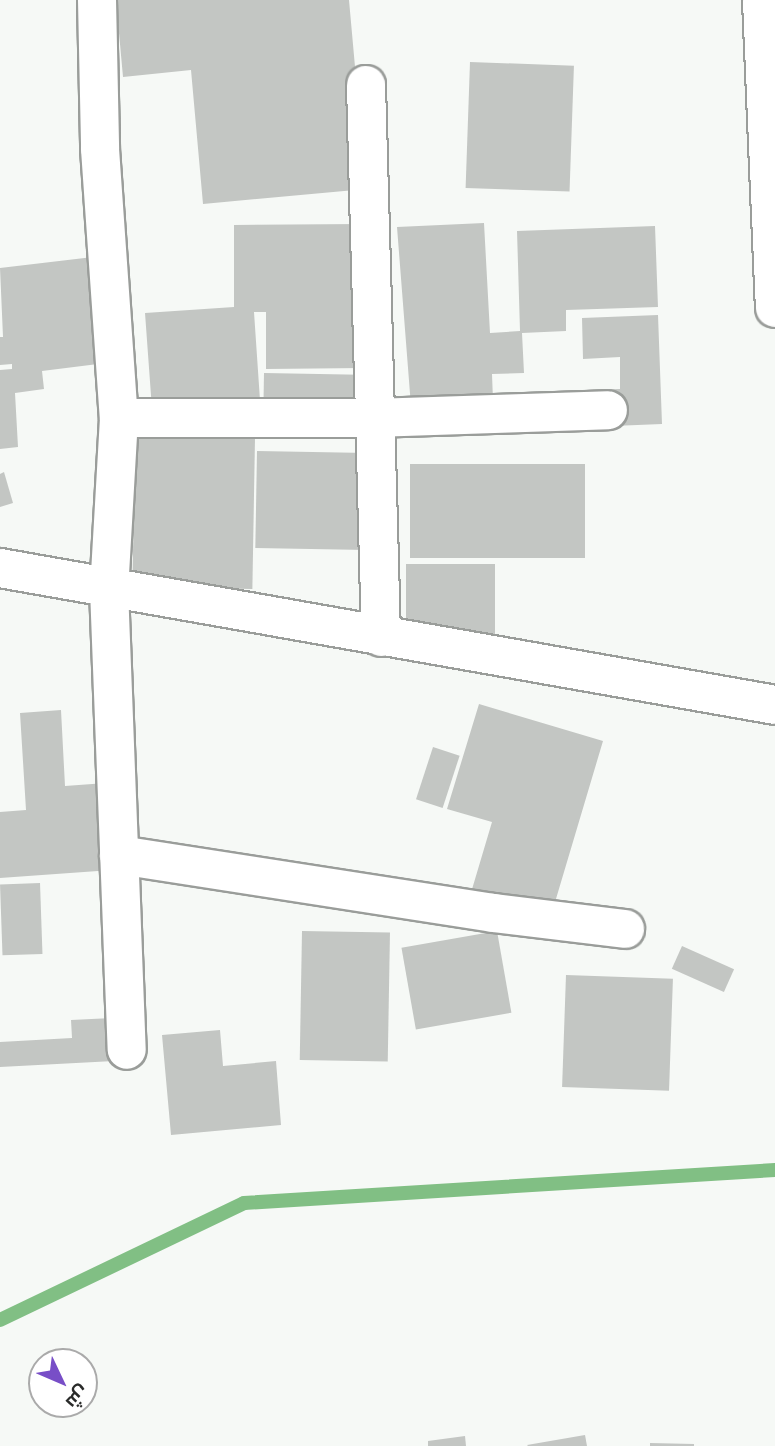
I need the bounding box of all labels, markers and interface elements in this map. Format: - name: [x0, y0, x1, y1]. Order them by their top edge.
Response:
- north arrow: [28, 1348, 98, 1418]
- text: ش: [62, 1381, 92, 1412]

